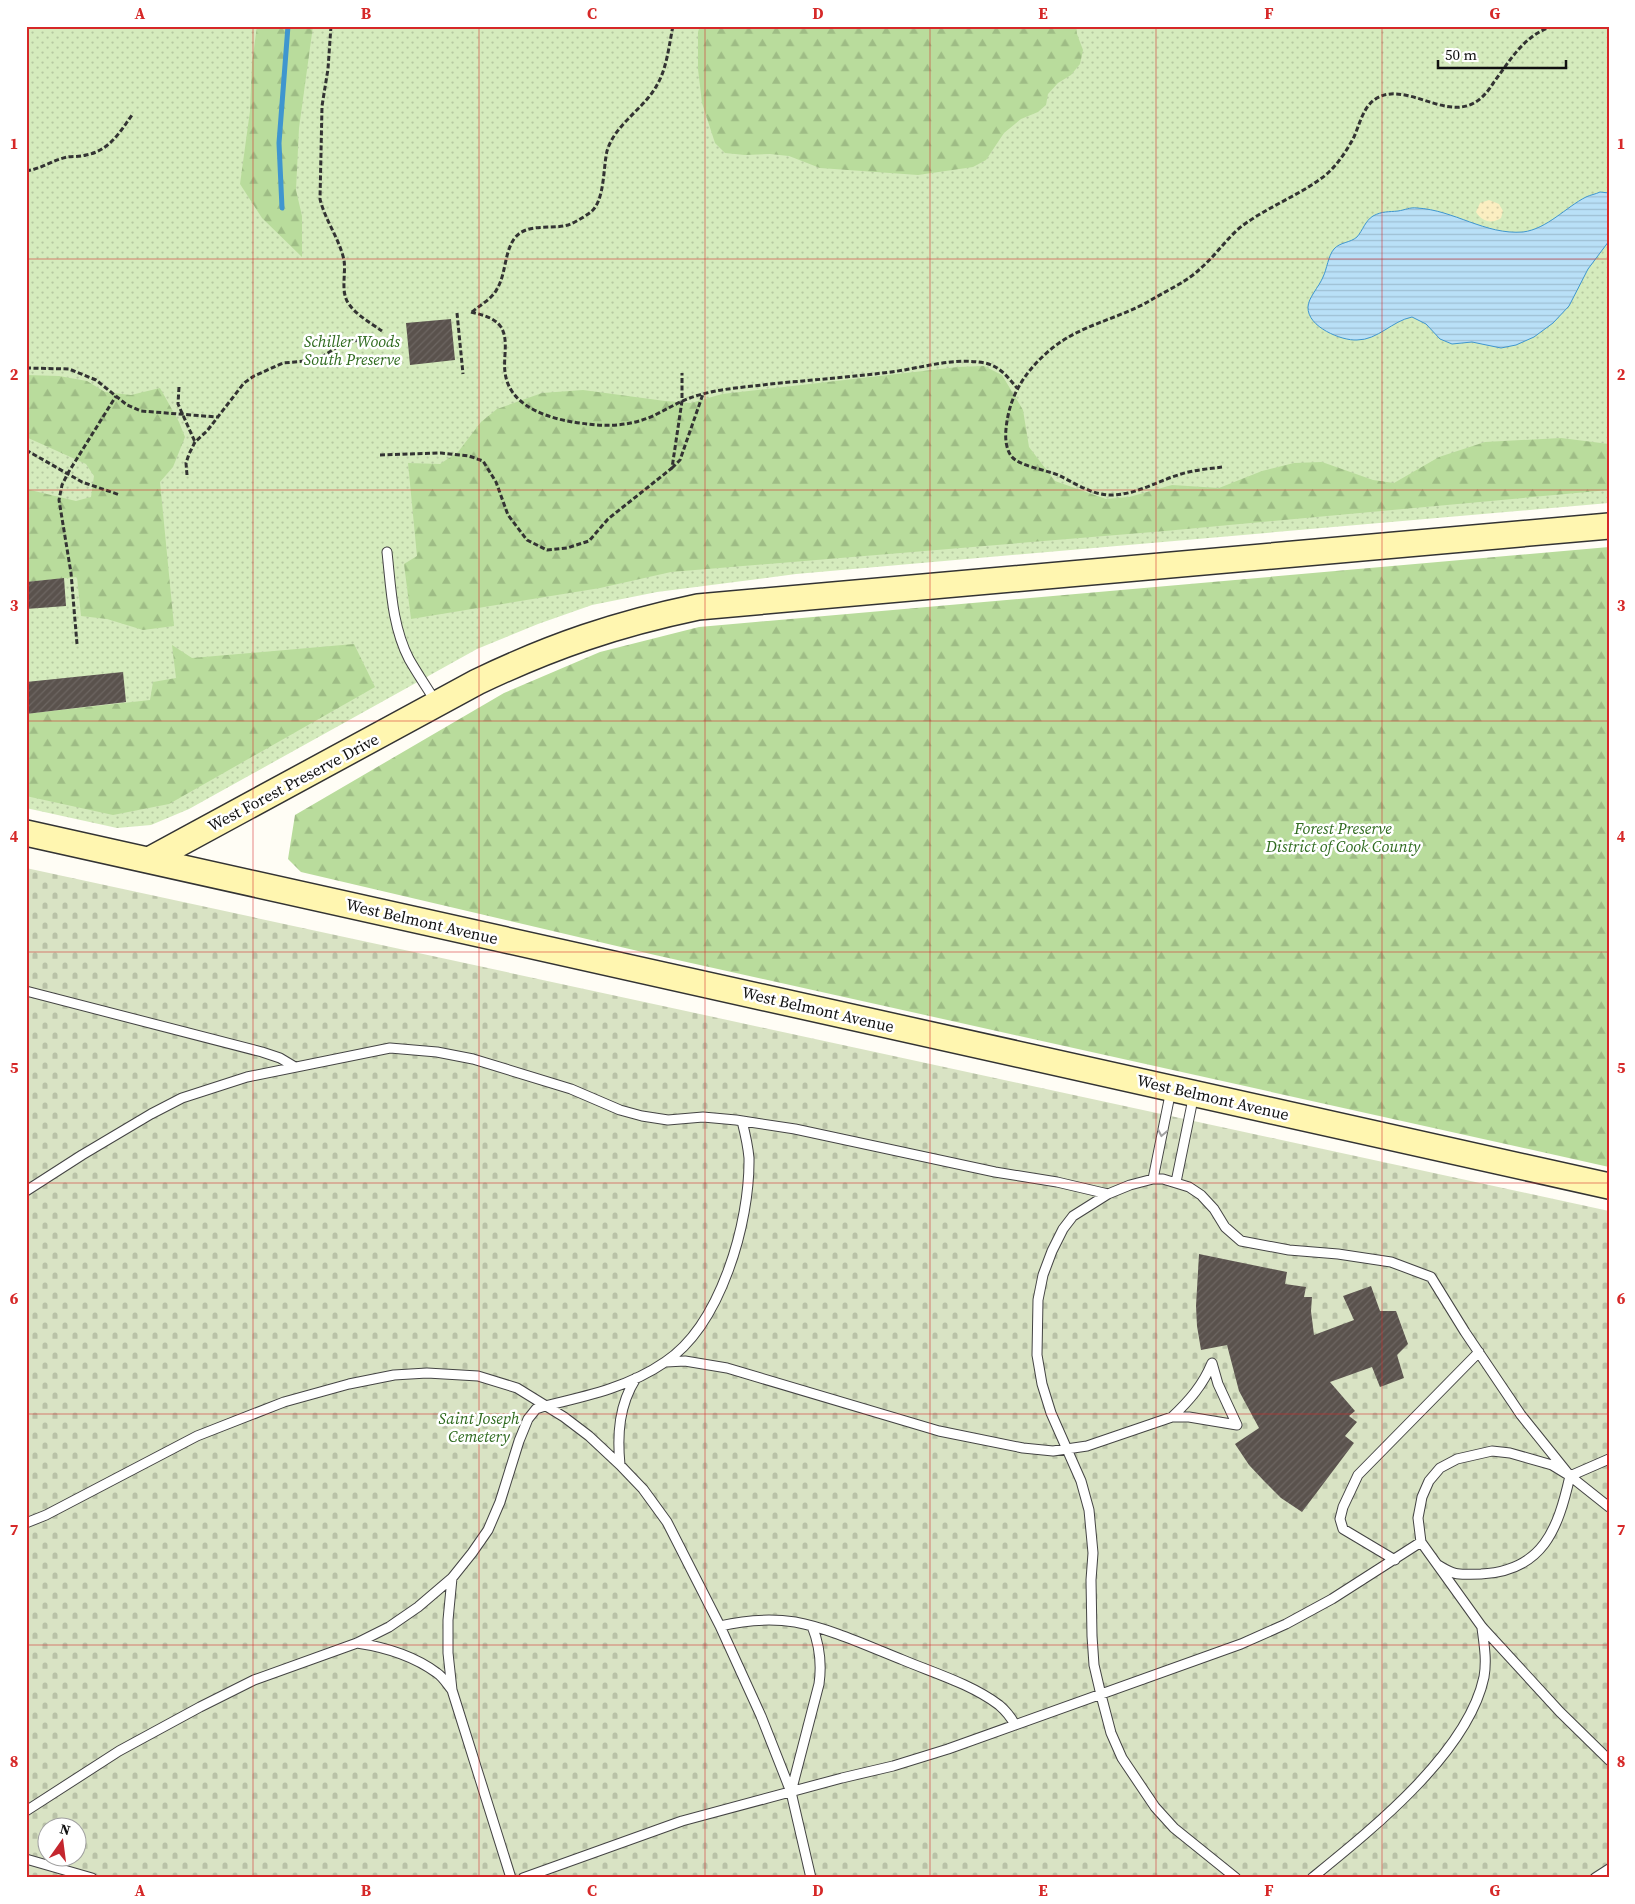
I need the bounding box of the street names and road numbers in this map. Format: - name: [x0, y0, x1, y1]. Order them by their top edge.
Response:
- street label: West Forest Preserve Drive: [204, 728, 382, 836]
- street label: West Belmont Avenue: [344, 893, 500, 949]
- street label: West Belmont Avenue: [740, 981, 896, 1037]
- street label: West Belmont Avenue: [1135, 1069, 1291, 1125]

